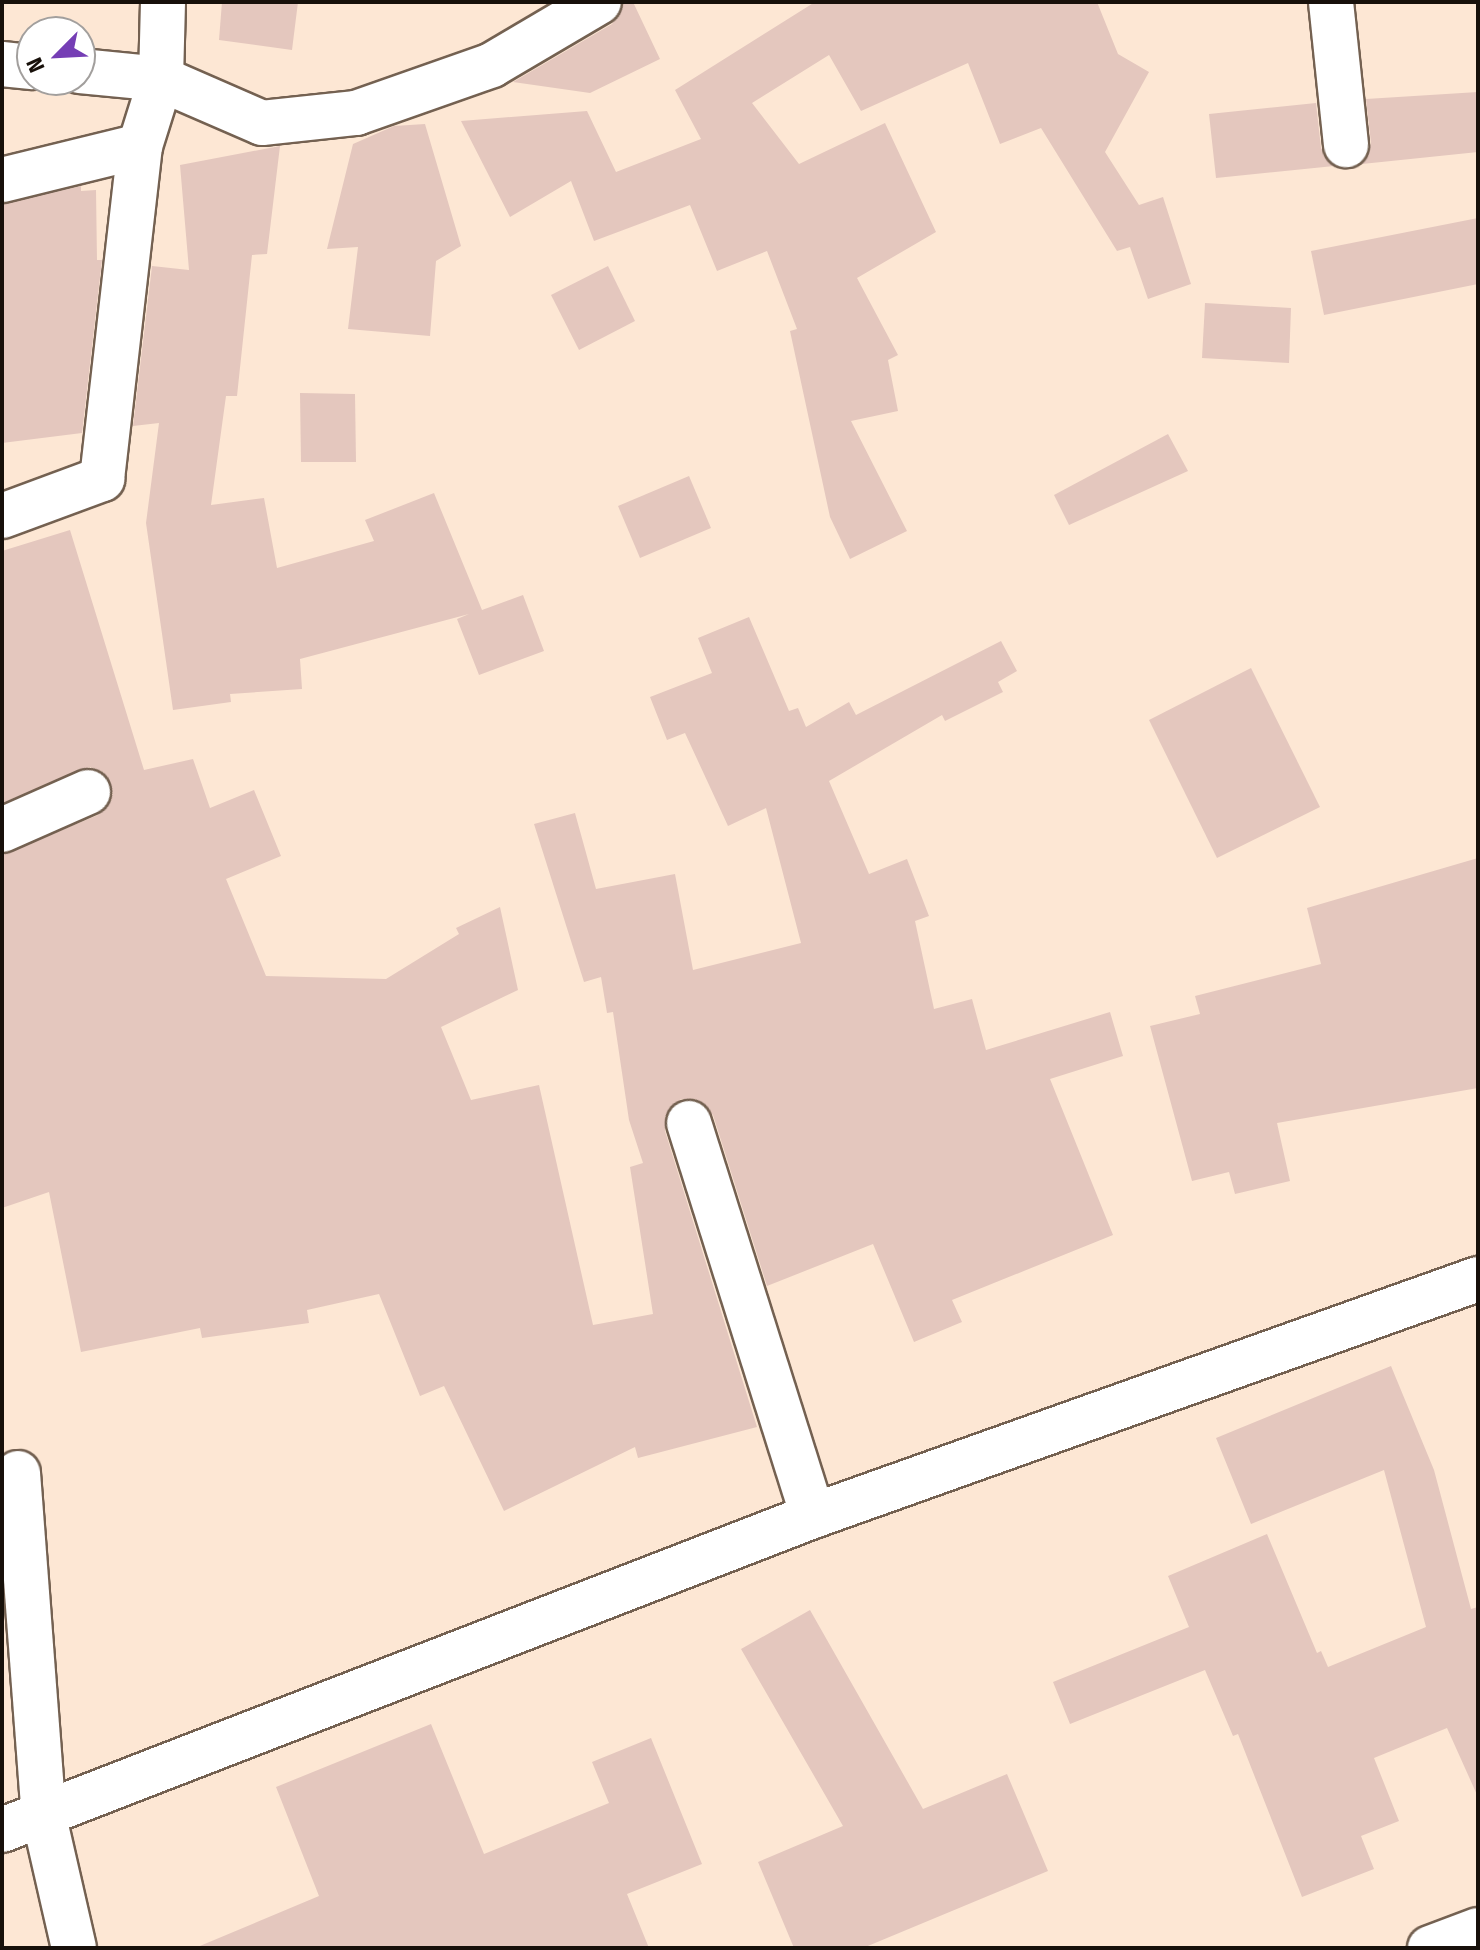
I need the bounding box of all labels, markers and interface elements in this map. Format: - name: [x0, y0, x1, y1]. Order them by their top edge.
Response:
- north arrow: [16, 16, 96, 96]
- text: N: [20, 54, 50, 77]

